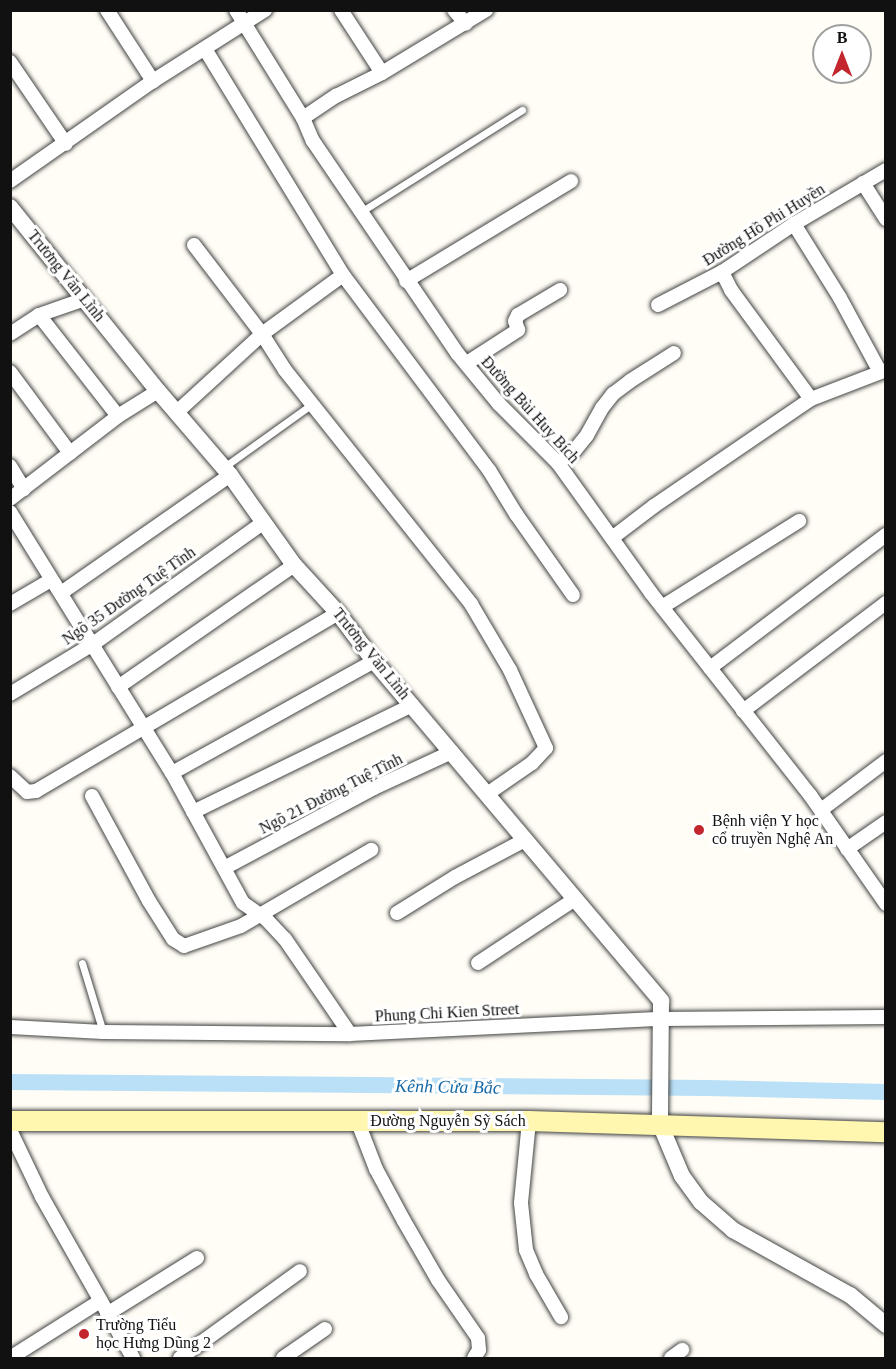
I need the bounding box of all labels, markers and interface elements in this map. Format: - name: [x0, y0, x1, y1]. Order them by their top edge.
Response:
- north arrow: [812, 24, 872, 84]
- text: B: [837, 29, 847, 46]
- street label: Đường Hồ Phi Huyền: [699, 180, 829, 270]
- street label: Trương Văn Lĩnh: [23, 226, 109, 326]
- street label: Đường Bùi Huy Bích: [477, 352, 583, 468]
- street label: Ngõ 35 Đường Tuệ Tĩnh: [58, 543, 200, 649]
- street label: Trương Văn Lĩnh: [328, 604, 414, 704]
- street label: Ngõ 21 Đường Tuệ Tĩnh: [256, 749, 406, 839]
- place label: Bệnh viện Y học cổ truyền Nghệ An: [712, 811, 834, 849]
- marker: Bệnh viện Y học cổ truyền Nghệ An: [690, 821, 708, 839]
- street label: Phung Chi Kien Street: [374, 1000, 520, 1026]
- water label: Kênh Cửa Bắc: [395, 1075, 501, 1099]
- street label: Đường Nguyễn Sỹ Sách: [370, 1111, 526, 1131]
- place label: Trường Tiểu học Hưng Dũng 2: [96, 1315, 211, 1353]
- marker: Trường Tiểu học Hưng Dũng 2: [77, 1327, 91, 1341]

